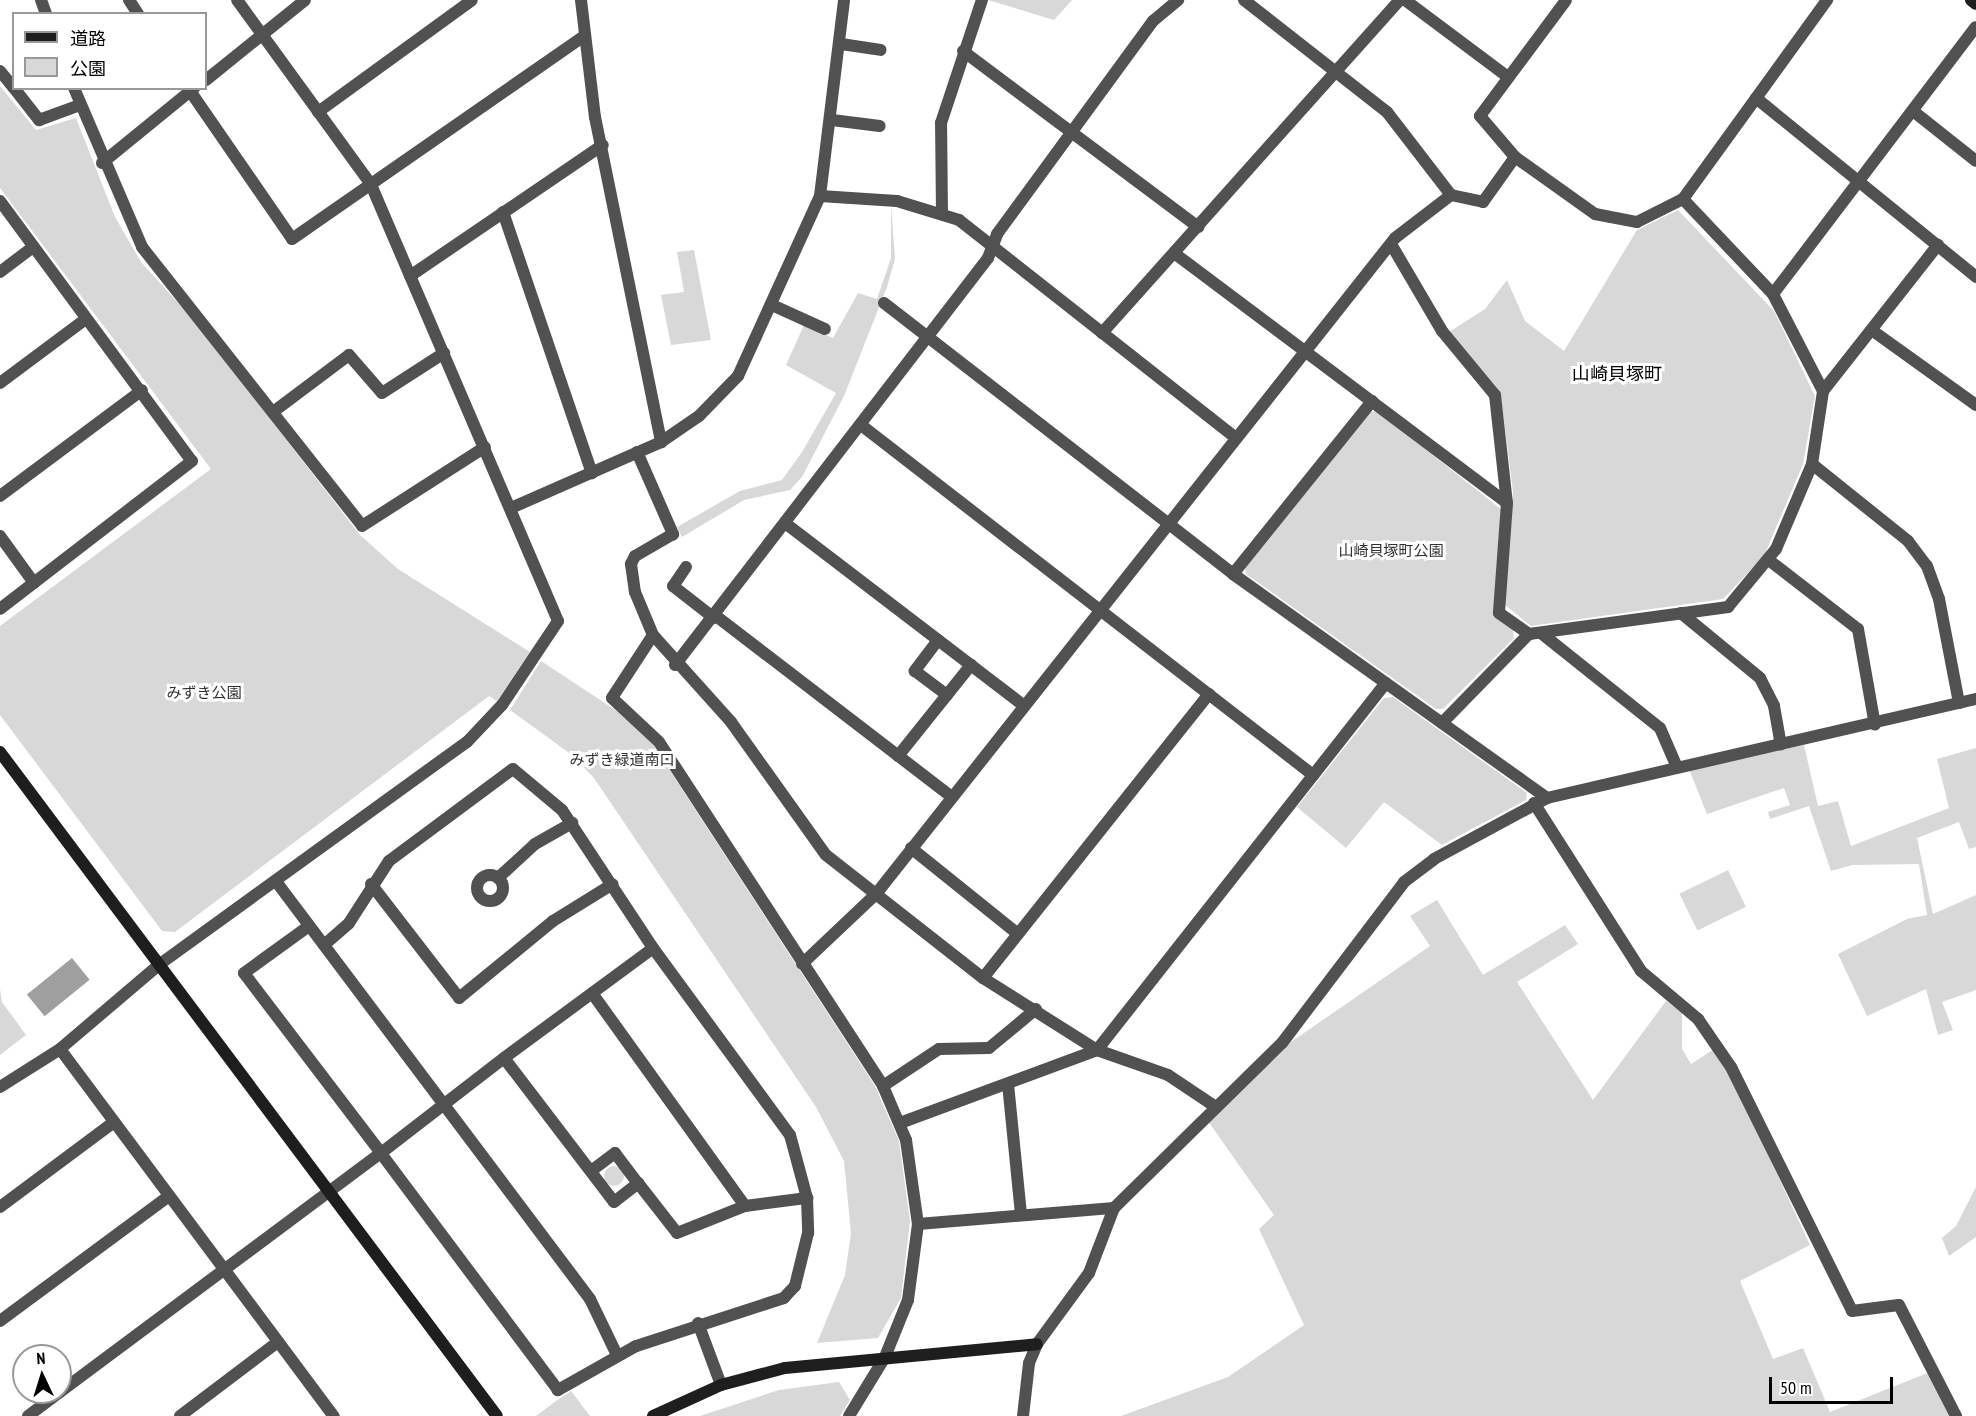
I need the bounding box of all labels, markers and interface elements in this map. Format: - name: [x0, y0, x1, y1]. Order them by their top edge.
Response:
- legend: [12, 12, 207, 90]
- text: 道路: [70, 27, 106, 50]
- text: 公園: [70, 57, 106, 80]
- district label: 山崎貝塚町: [1572, 363, 1662, 385]
- park label: 山崎貝塚町公園: [1339, 542, 1443, 560]
- park label: みずき公園: [167, 684, 241, 702]
- park label: みずき緑道南口: [570, 751, 674, 769]
- north arrow: [12, 1344, 72, 1404]
- text: N: [36, 1348, 46, 1368]
- scale bar: [1772, 1365, 1896, 1403]
- text: 50 m: [1780, 1376, 1812, 1399]

